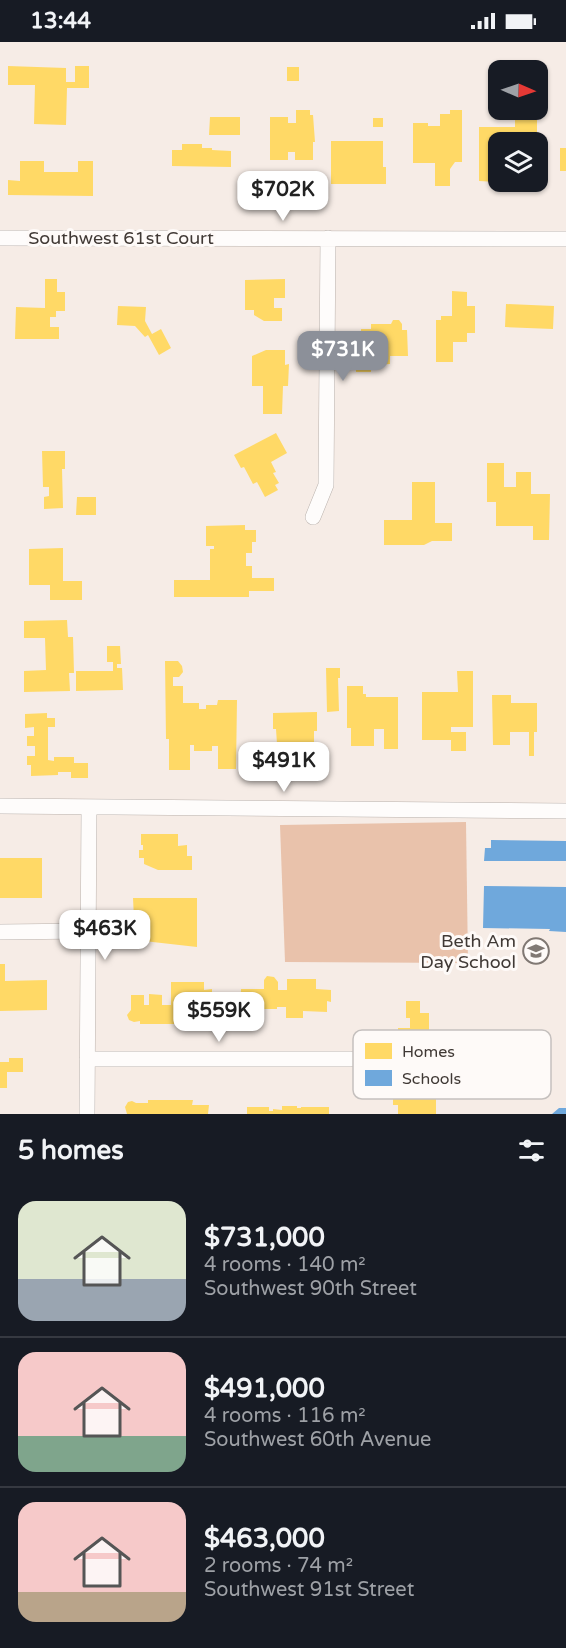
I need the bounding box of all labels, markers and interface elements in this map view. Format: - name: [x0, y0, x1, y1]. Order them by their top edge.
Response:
- text: 13:44: [30, 8, 91, 34]
- north arrow: [488, 60, 548, 120]
- map controls: [488, 60, 548, 192]
- button: layers: [488, 132, 548, 192]
- pin: $702K: [241, 171, 325, 222]
- text: $702K: [251, 178, 315, 202]
- street label: Southwest 61st Court: [28, 227, 214, 249]
- pin: $731K: [301, 331, 385, 382]
- text: $731K: [311, 338, 375, 362]
- pin: $491K: [242, 742, 326, 793]
- text: $491K: [252, 749, 316, 773]
- pin: $463K: [63, 910, 147, 961]
- text: $463K: [73, 917, 137, 941]
- place label: Beth Am Day School: [420, 930, 516, 973]
- school or university icon: Beth Am Day School: [521, 936, 551, 966]
- pin: $559K: [177, 992, 261, 1043]
- text: $559K: [187, 999, 251, 1023]
- legend: [353, 1030, 551, 1099]
- text: Homes: [402, 1042, 455, 1062]
- text: Schools: [402, 1069, 461, 1089]
- icon: filters: [515, 1134, 548, 1167]
- text: 5 homes: [18, 1135, 124, 1166]
- text: $731,000: [204, 1222, 325, 1253]
- icon: home: [66, 1225, 138, 1297]
- text: 4 rooms · 140 m²: [204, 1253, 366, 1277]
- text: Southwest 90th Street: [204, 1277, 417, 1301]
- text: $491,000: [204, 1373, 325, 1404]
- icon: home: [66, 1376, 138, 1448]
- text: 4 rooms · 116 m²: [204, 1404, 366, 1428]
- text: Southwest 60th Avenue: [204, 1428, 431, 1452]
- text: $463,000: [204, 1523, 325, 1554]
- icon: home: [66, 1526, 138, 1598]
- text: 2 rooms · 74 m²: [204, 1554, 353, 1578]
- text: Southwest 91st Street: [204, 1578, 414, 1602]

